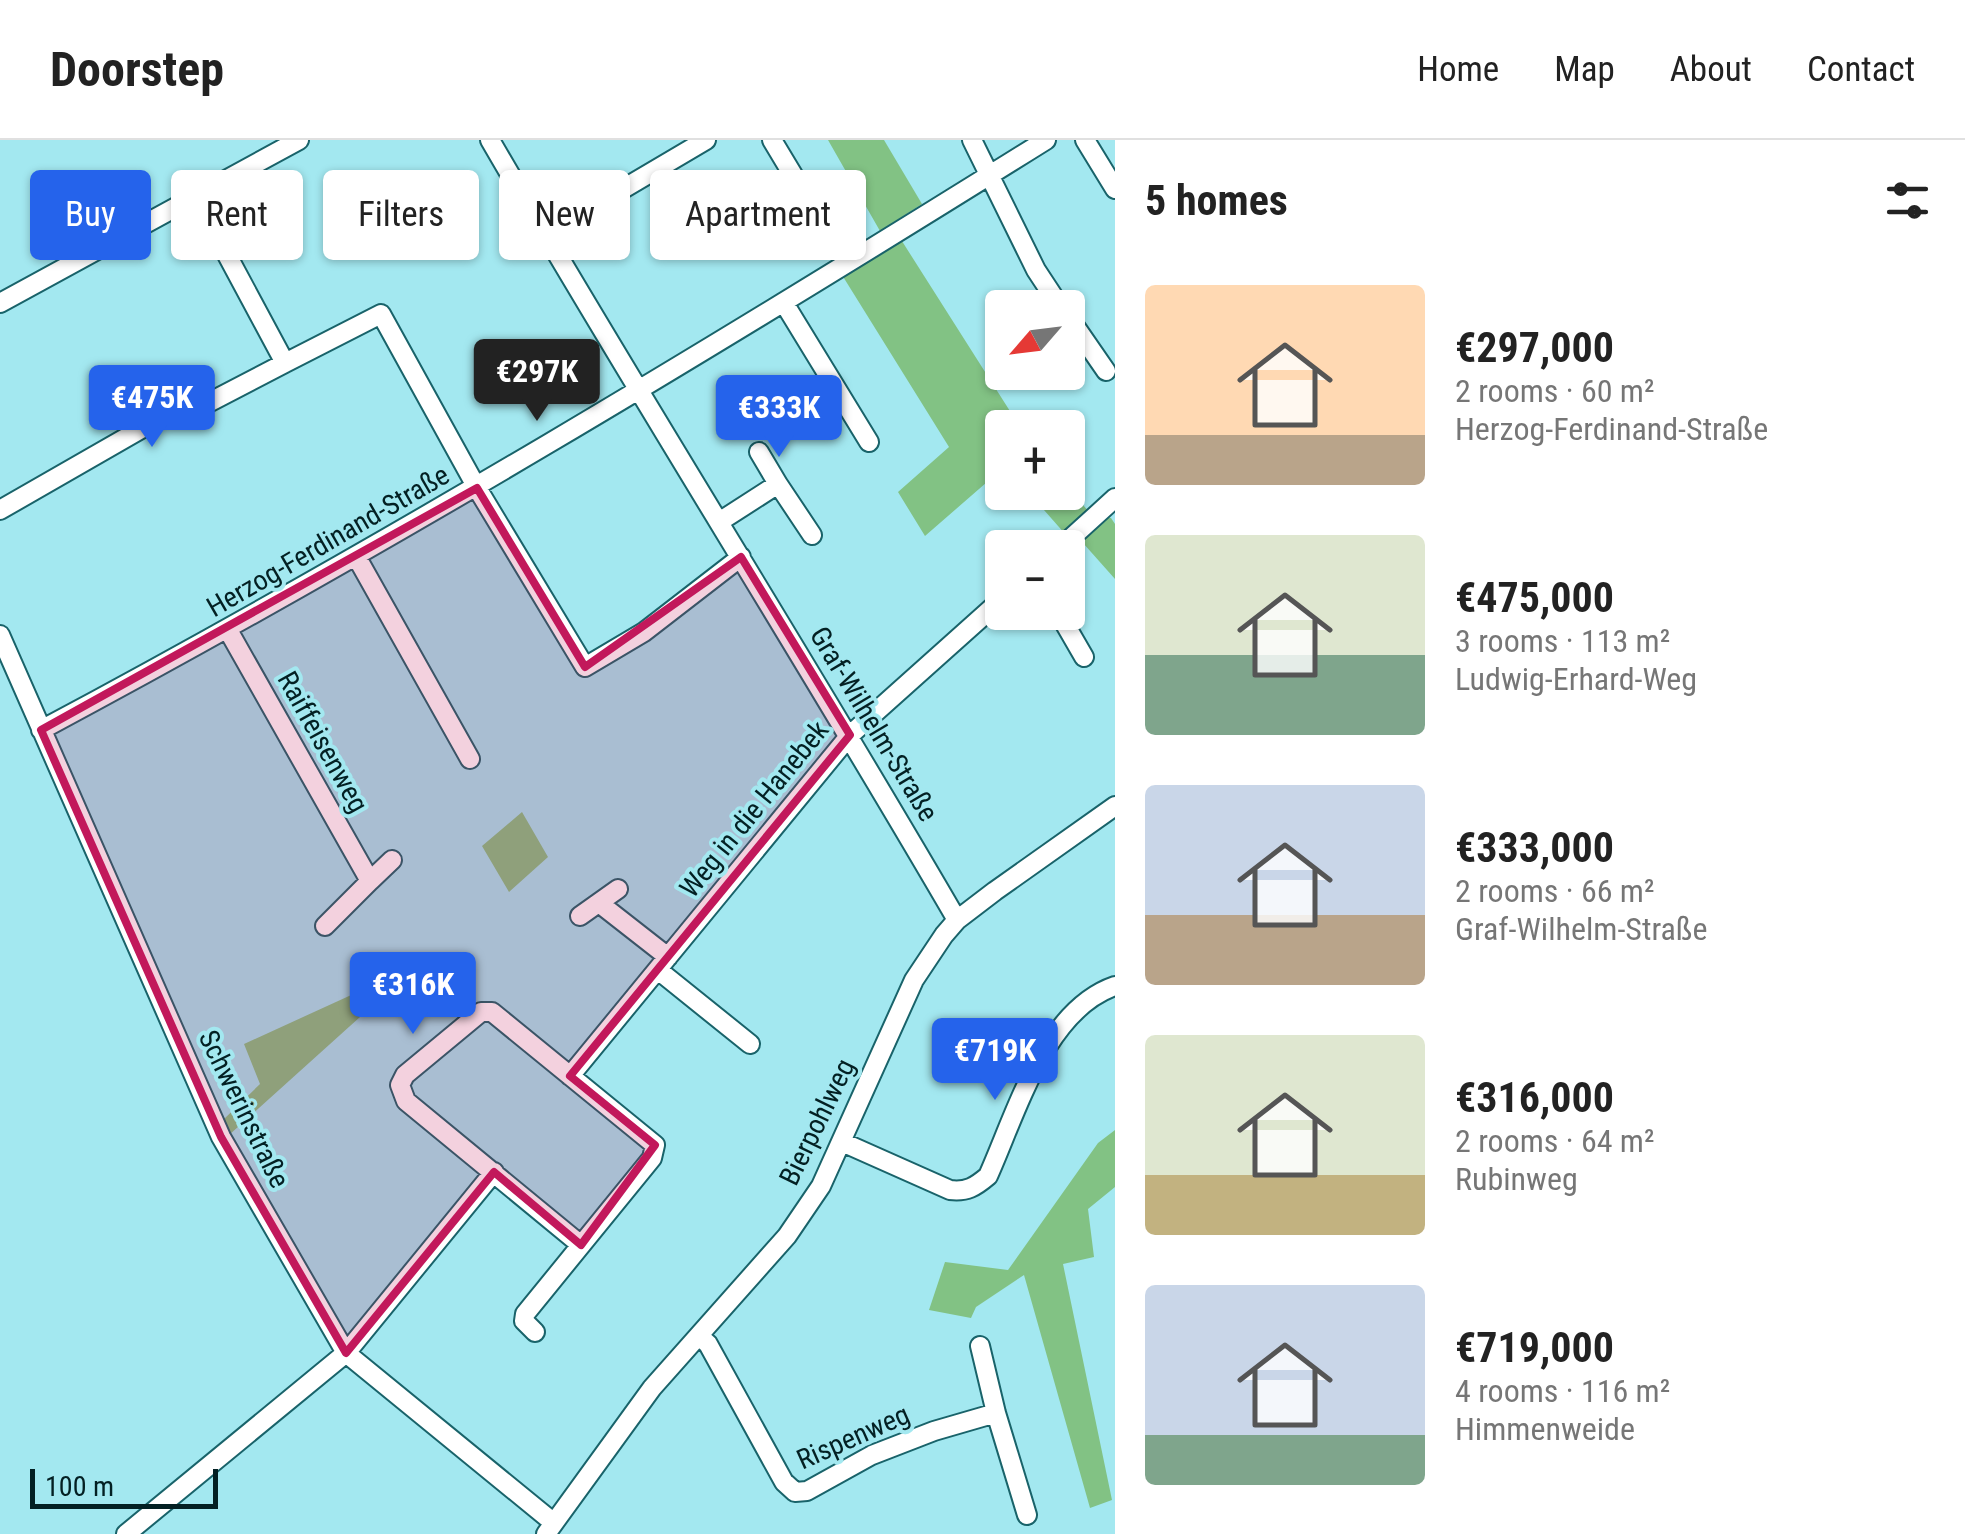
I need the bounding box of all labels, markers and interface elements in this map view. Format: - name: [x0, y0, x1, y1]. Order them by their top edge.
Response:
- text: Doorstep: [50, 41, 224, 98]
- text: Home: [1417, 49, 1499, 90]
- text: Map: [1554, 49, 1615, 90]
- text: About: [1670, 49, 1752, 90]
- text: Contact: [1807, 49, 1915, 90]
- chip: Buy: [30, 170, 151, 260]
- chip: Rent: [171, 170, 303, 260]
- chip: Filters: [323, 170, 479, 260]
- chip: New: [499, 170, 630, 260]
- chip: Apartment: [650, 170, 866, 260]
- icon: filters: [1880, 173, 1935, 228]
- text: 5 homes: [1145, 176, 1288, 225]
- north arrow: [985, 290, 1085, 390]
- map controls: [985, 290, 1085, 630]
- text: €297,000: [1455, 323, 1614, 372]
- icon: home: [1225, 325, 1345, 445]
- pin: €297K: [467, 339, 607, 424]
- text: €297K: [496, 352, 578, 390]
- pin: €475K: [82, 365, 222, 450]
- text: 2 rooms · 60 m²: [1455, 372, 1654, 410]
- pin: €333K: [709, 375, 849, 460]
- text: €475K: [111, 378, 193, 416]
- text: €333K: [738, 388, 820, 426]
- button: +: [985, 410, 1085, 510]
- text: Herzog-Ferdinand-Straße: [1455, 410, 1768, 448]
- street label: Herzog-Ferdinand-Straße: [201, 458, 455, 624]
- button: −: [985, 530, 1085, 630]
- text: €475,000: [1455, 573, 1614, 622]
- icon: home: [1225, 575, 1345, 695]
- street label: Graf-Wilhelm-Straße: [803, 621, 945, 827]
- text: 3 rooms · 113 m²: [1455, 622, 1670, 660]
- text: Ludwig-Erhard-Weg: [1455, 660, 1697, 698]
- street label: Raiffeisenweg: [271, 666, 375, 818]
- street label: Weg in die Hanebek: [673, 714, 836, 904]
- text: €333,000: [1455, 823, 1614, 872]
- icon: home: [1225, 825, 1345, 945]
- text: 2 rooms · 66 m²: [1455, 872, 1654, 910]
- text: Graf-Wilhelm-Straße: [1455, 910, 1708, 948]
- pin: €316K: [343, 952, 483, 1037]
- text: €316K: [372, 965, 454, 1003]
- pin: €719K: [925, 1018, 1065, 1103]
- street label: Schwerinstraße: [192, 1025, 296, 1193]
- text: €719K: [954, 1031, 1036, 1069]
- street label: Bierpohlweg: [772, 1054, 862, 1190]
- text: €316,000: [1455, 1073, 1614, 1122]
- icon: home: [1225, 1075, 1345, 1195]
- text: 2 rooms · 64 m²: [1455, 1122, 1654, 1160]
- text: Rubinweg: [1455, 1160, 1578, 1198]
- text: €719,000: [1455, 1323, 1614, 1372]
- icon: home: [1225, 1325, 1345, 1445]
- text: 4 rooms · 116 m²: [1455, 1372, 1670, 1410]
- street label: Rispenweg: [792, 1398, 914, 1476]
- text: Himmenweide: [1455, 1410, 1635, 1448]
- scale bar: [30, 1464, 218, 1508]
- text: 100 m: [45, 1470, 114, 1503]

